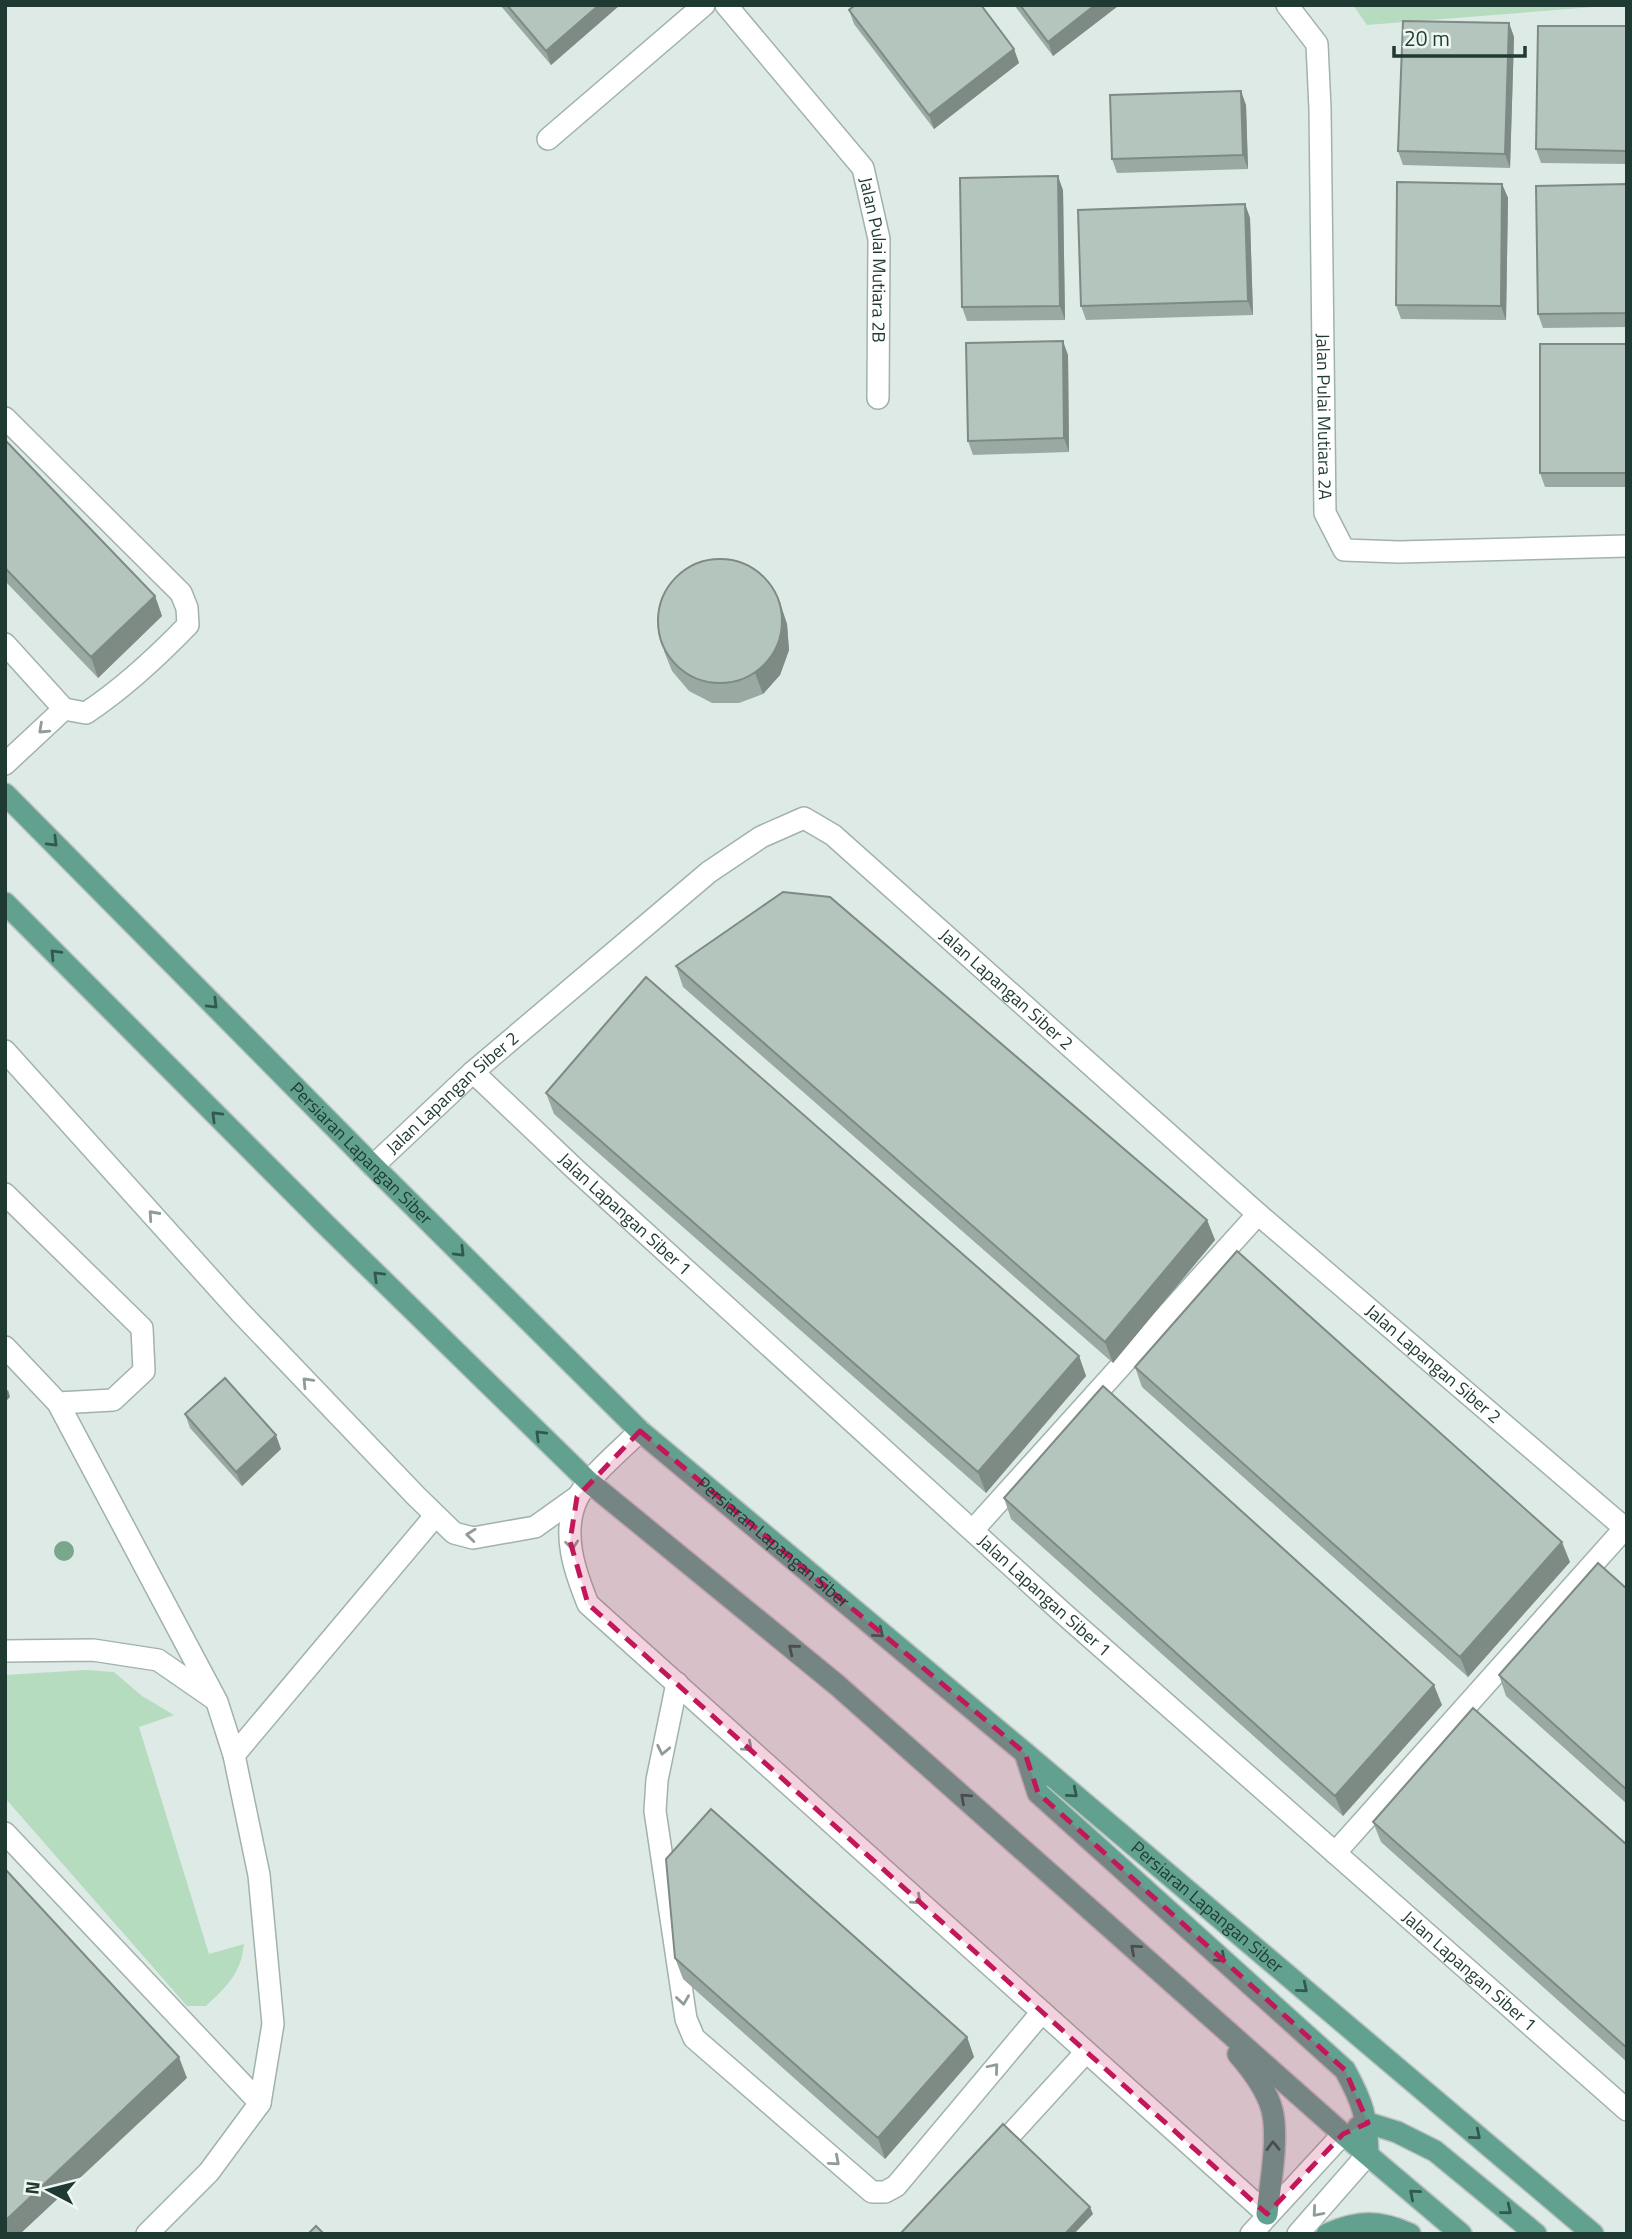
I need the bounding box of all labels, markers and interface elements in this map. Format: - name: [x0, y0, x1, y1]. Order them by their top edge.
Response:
- scale bar: [1394, 14, 1525, 58]
- text: 20 m: [1404, 22, 1450, 54]
- street label: Jalan Pulai Mutiara 2B: [852, 174, 893, 343]
- street label: Jalan Pulai Mutiara 2A: [1310, 333, 1339, 500]
- one-way arrow: [38, 721, 51, 733]
- one-way arrow: [45, 834, 58, 847]
- street label: Jalan Lapangan Siber 2: [934, 922, 1080, 1056]
- one-way arrow: [51, 950, 64, 963]
- one-way arrow: [205, 996, 217, 1008]
- street label: Jalan Lapangan Siber 2: [380, 1025, 524, 1160]
- street label: Persiaran Lapangan Siber: [284, 1075, 439, 1231]
- one-way arrow: [211, 1111, 224, 1124]
- street label: Jalan Lapangan Siber 1: [553, 1146, 698, 1282]
- one-way arrow: [148, 1210, 161, 1223]
- one-way arrow: [451, 1244, 464, 1257]
- one-way arrow: [373, 1271, 386, 1284]
- street label: Jalan Lapangan Siber 2: [1360, 1298, 1507, 1430]
- one-way arrow: [302, 1377, 315, 1390]
- one-way arrow: [536, 1430, 549, 1443]
- street label: Persiaran Lapangan Siber: [691, 1470, 856, 1614]
- one-way arrow: [465, 1528, 476, 1543]
- street label: Jalan Lapangan Siber 1: [972, 1528, 1117, 1663]
- one-way arrow: [564, 1540, 579, 1551]
- one-way arrow: [872, 1624, 884, 1637]
- one-way arrow: [789, 1644, 801, 1657]
- one-way arrow: [740, 1739, 753, 1752]
- one-way arrow: [657, 1744, 672, 1756]
- one-way arrow: [1066, 1785, 1078, 1798]
- one-way arrow: [960, 1794, 973, 1806]
- street label: Persiaran Lapangan Siber: [1125, 1834, 1290, 1979]
- one-way arrow: [909, 1891, 922, 1904]
- street label: Jalan Lapangan Siber 1: [1396, 1904, 1543, 2037]
- one-way arrow: [1130, 1945, 1143, 1957]
- one-way arrow: [1213, 1950, 1226, 1962]
- one-way arrow: [1294, 1980, 1307, 1992]
- one-way arrow: [675, 1994, 690, 2005]
- one-way arrow: [986, 2064, 999, 2076]
- one-way arrow: [1468, 2127, 1481, 2139]
- one-way arrow: [1265, 2141, 1281, 2151]
- one-way arrow: [827, 2153, 840, 2165]
- north arrow: [14, 2155, 84, 2225]
- text: N: [16, 2180, 47, 2196]
- one-way arrow: [1410, 2190, 1423, 2202]
- one-way arrow: [1498, 2202, 1511, 2214]
- one-way arrow: [1313, 2204, 1325, 2217]

